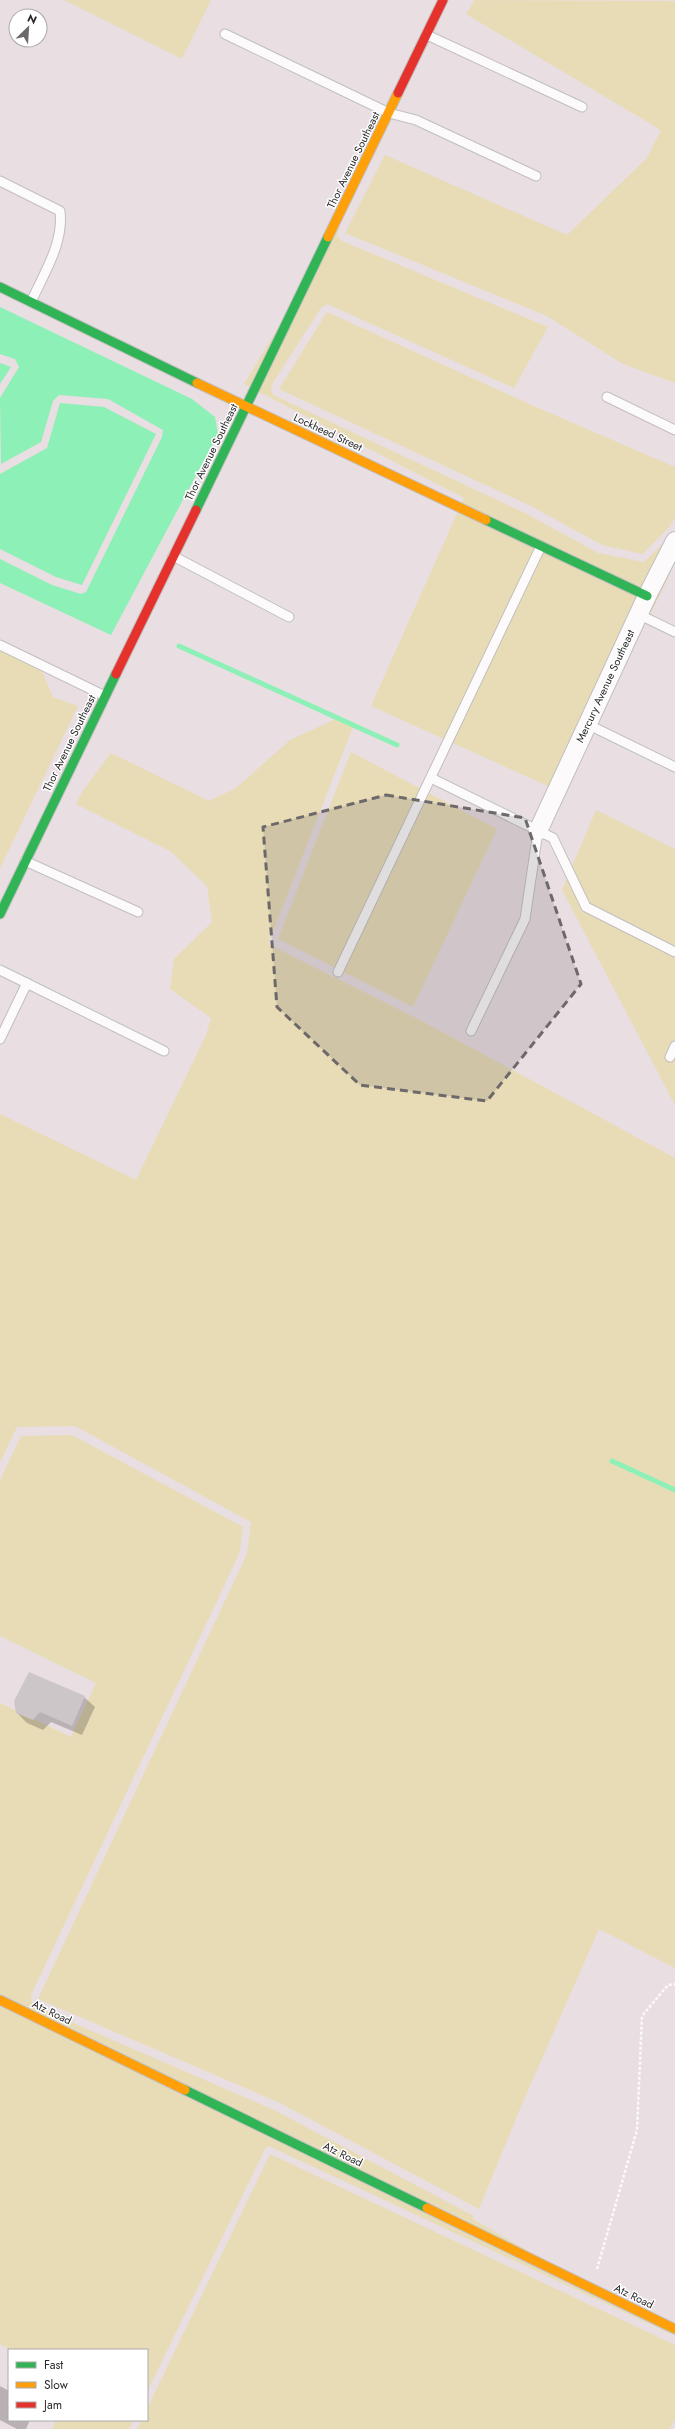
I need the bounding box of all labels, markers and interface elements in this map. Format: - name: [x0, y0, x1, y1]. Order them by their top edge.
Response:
- north arrow: [8, 8, 48, 48]
- text: N: [25, 10, 40, 28]
- street label: Thor Avenue Southeast: [323, 109, 384, 211]
- street label: Thor Avenue Southeast: [181, 401, 242, 503]
- street label: Lockheed Street: [291, 409, 365, 455]
- street label: Mercury Avenue Southeast: [572, 626, 638, 745]
- street label: Thor Avenue Southeast: [39, 692, 100, 794]
- street label: Atz Road: [30, 1996, 74, 2028]
- street label: Atz Road: [321, 2138, 365, 2170]
- street label: Atz Road: [612, 2280, 656, 2312]
- legend: [8, 2349, 148, 2421]
- text: Fast: [44, 2356, 63, 2374]
- text: Slow: [44, 2376, 69, 2394]
- text: Jam: [42, 2396, 62, 2414]

